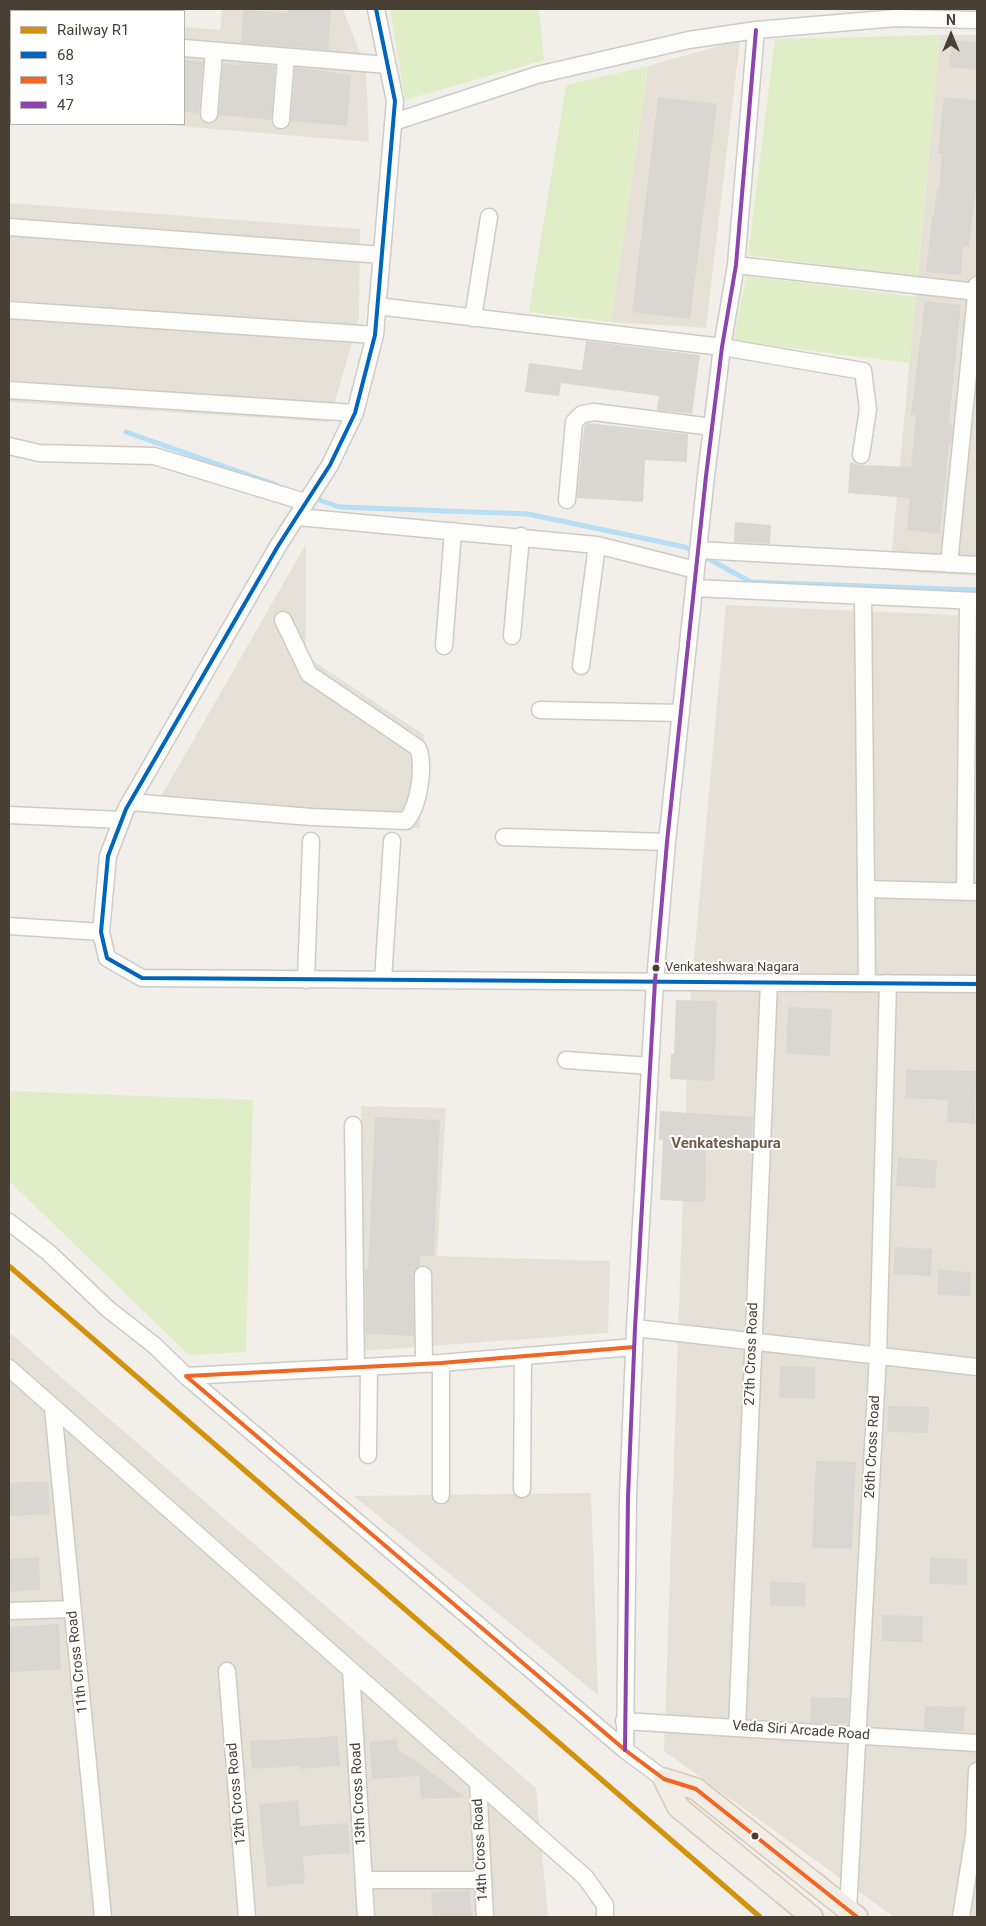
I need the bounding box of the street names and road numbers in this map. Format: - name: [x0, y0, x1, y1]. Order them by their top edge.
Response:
- street label: 27th Cross Road: [742, 1302, 762, 1406]
- street label: 26th Cross Road: [862, 1395, 884, 1499]
- street label: 11th Cross Road: [64, 1610, 92, 1714]
- street label: Veda Siri Arcade Road: [732, 1718, 870, 1744]
- street label: 12th Cross Road: [224, 1742, 250, 1846]
- street label: 13th Cross Road: [348, 1742, 370, 1846]
- street label: 14th Cross Road: [470, 1798, 492, 1902]

